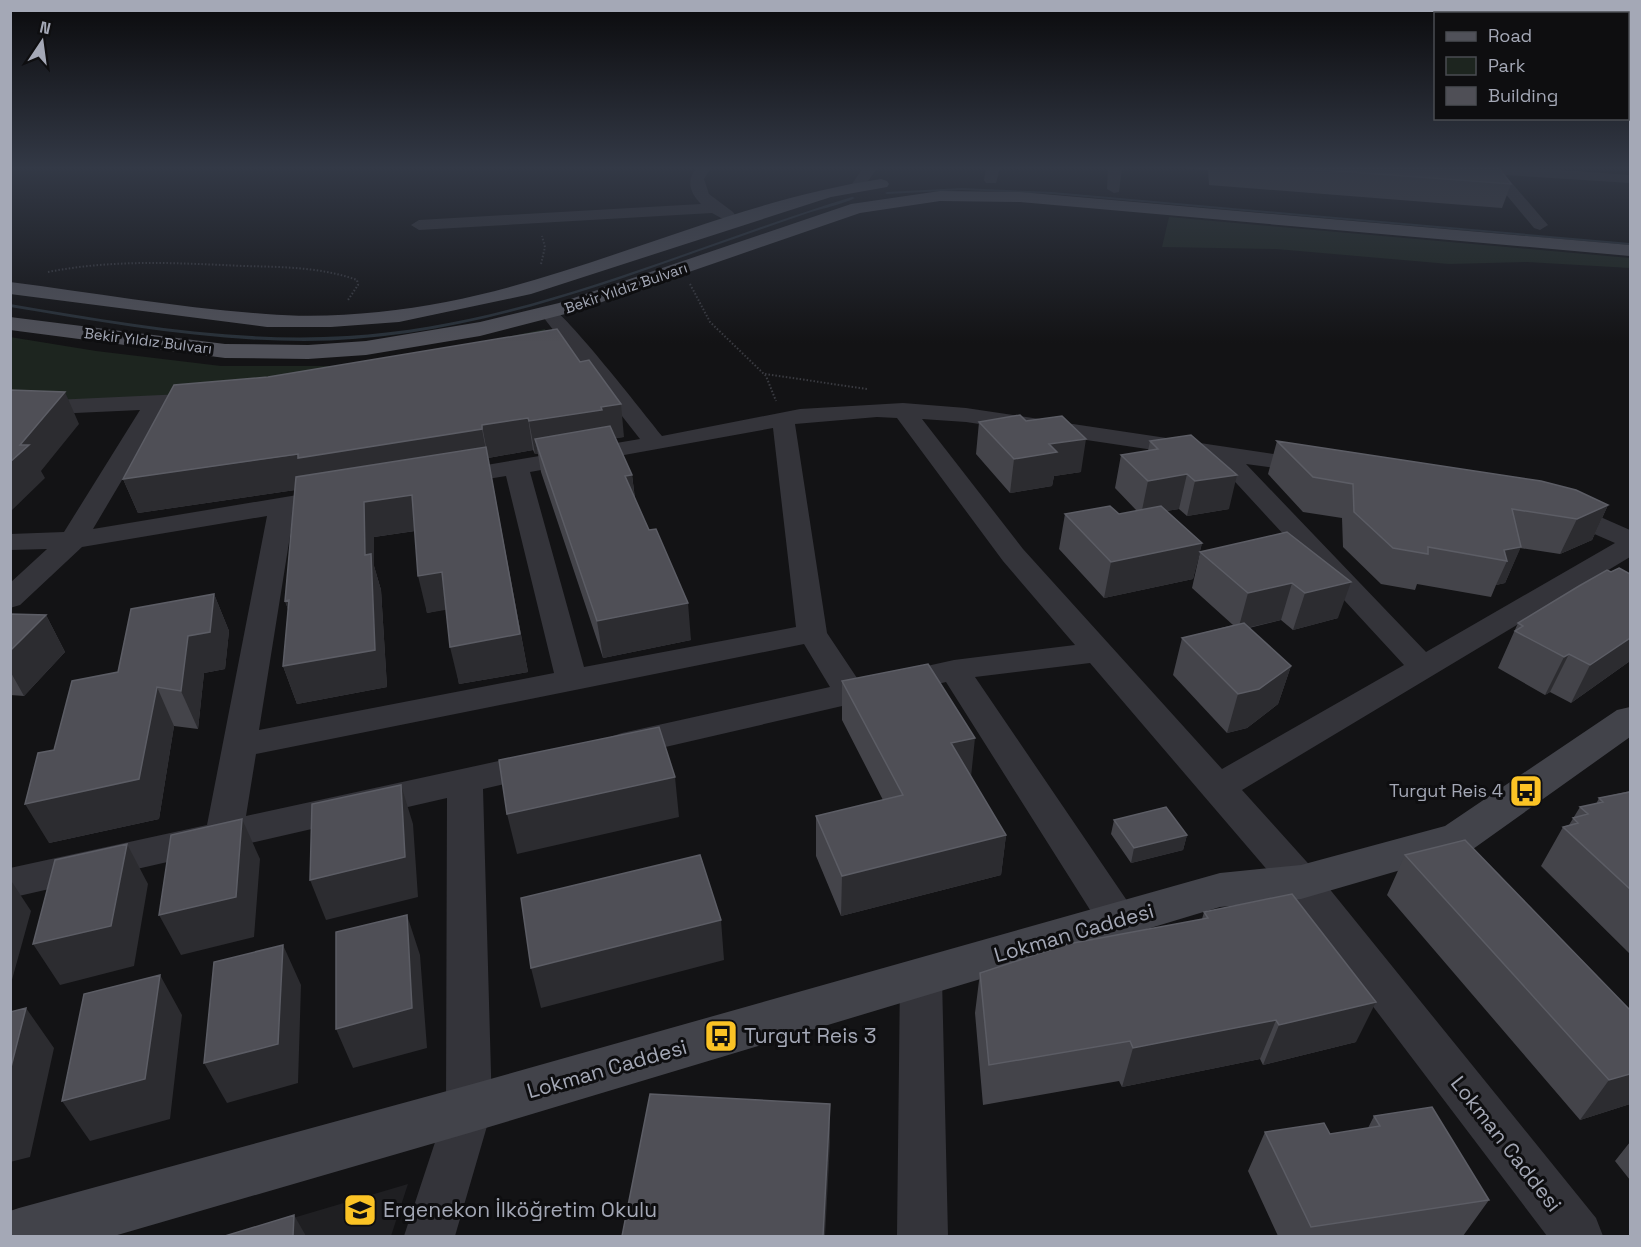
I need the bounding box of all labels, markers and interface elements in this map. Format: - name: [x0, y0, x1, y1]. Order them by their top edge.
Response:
- north arrow: [12, 12, 72, 72]
- legend: [1434, 12, 1629, 120]
- text: N: [38, 16, 53, 39]
- text: Road: [1488, 24, 1532, 47]
- text: Park: [1488, 54, 1526, 77]
- text: Building: [1488, 84, 1558, 107]
- street label: Bekir Yıldız Bulvarı: [562, 258, 690, 317]
- street label: Bekir Yıldız Bulvarı: [83, 323, 213, 358]
- bus stop icon: Turgut Reis 4: [1508, 773, 1544, 809]
- place label: Turgut Reis 4: [1389, 779, 1503, 802]
- street label: Lokman Caddesi: [991, 897, 1157, 968]
- bus stop icon: Turgut Reis 3: [703, 1018, 739, 1054]
- place label: Turgut Reis 3: [744, 1022, 877, 1049]
- street label: Lokman Caddesi: [524, 1033, 690, 1104]
- street label: Lokman Caddesi: [1445, 1070, 1568, 1217]
- school or university icon: Ergenekon İlköğretim Okulu: [342, 1192, 378, 1228]
- place label: Ergenekon İlköğretim Okulu: [383, 1196, 657, 1223]

